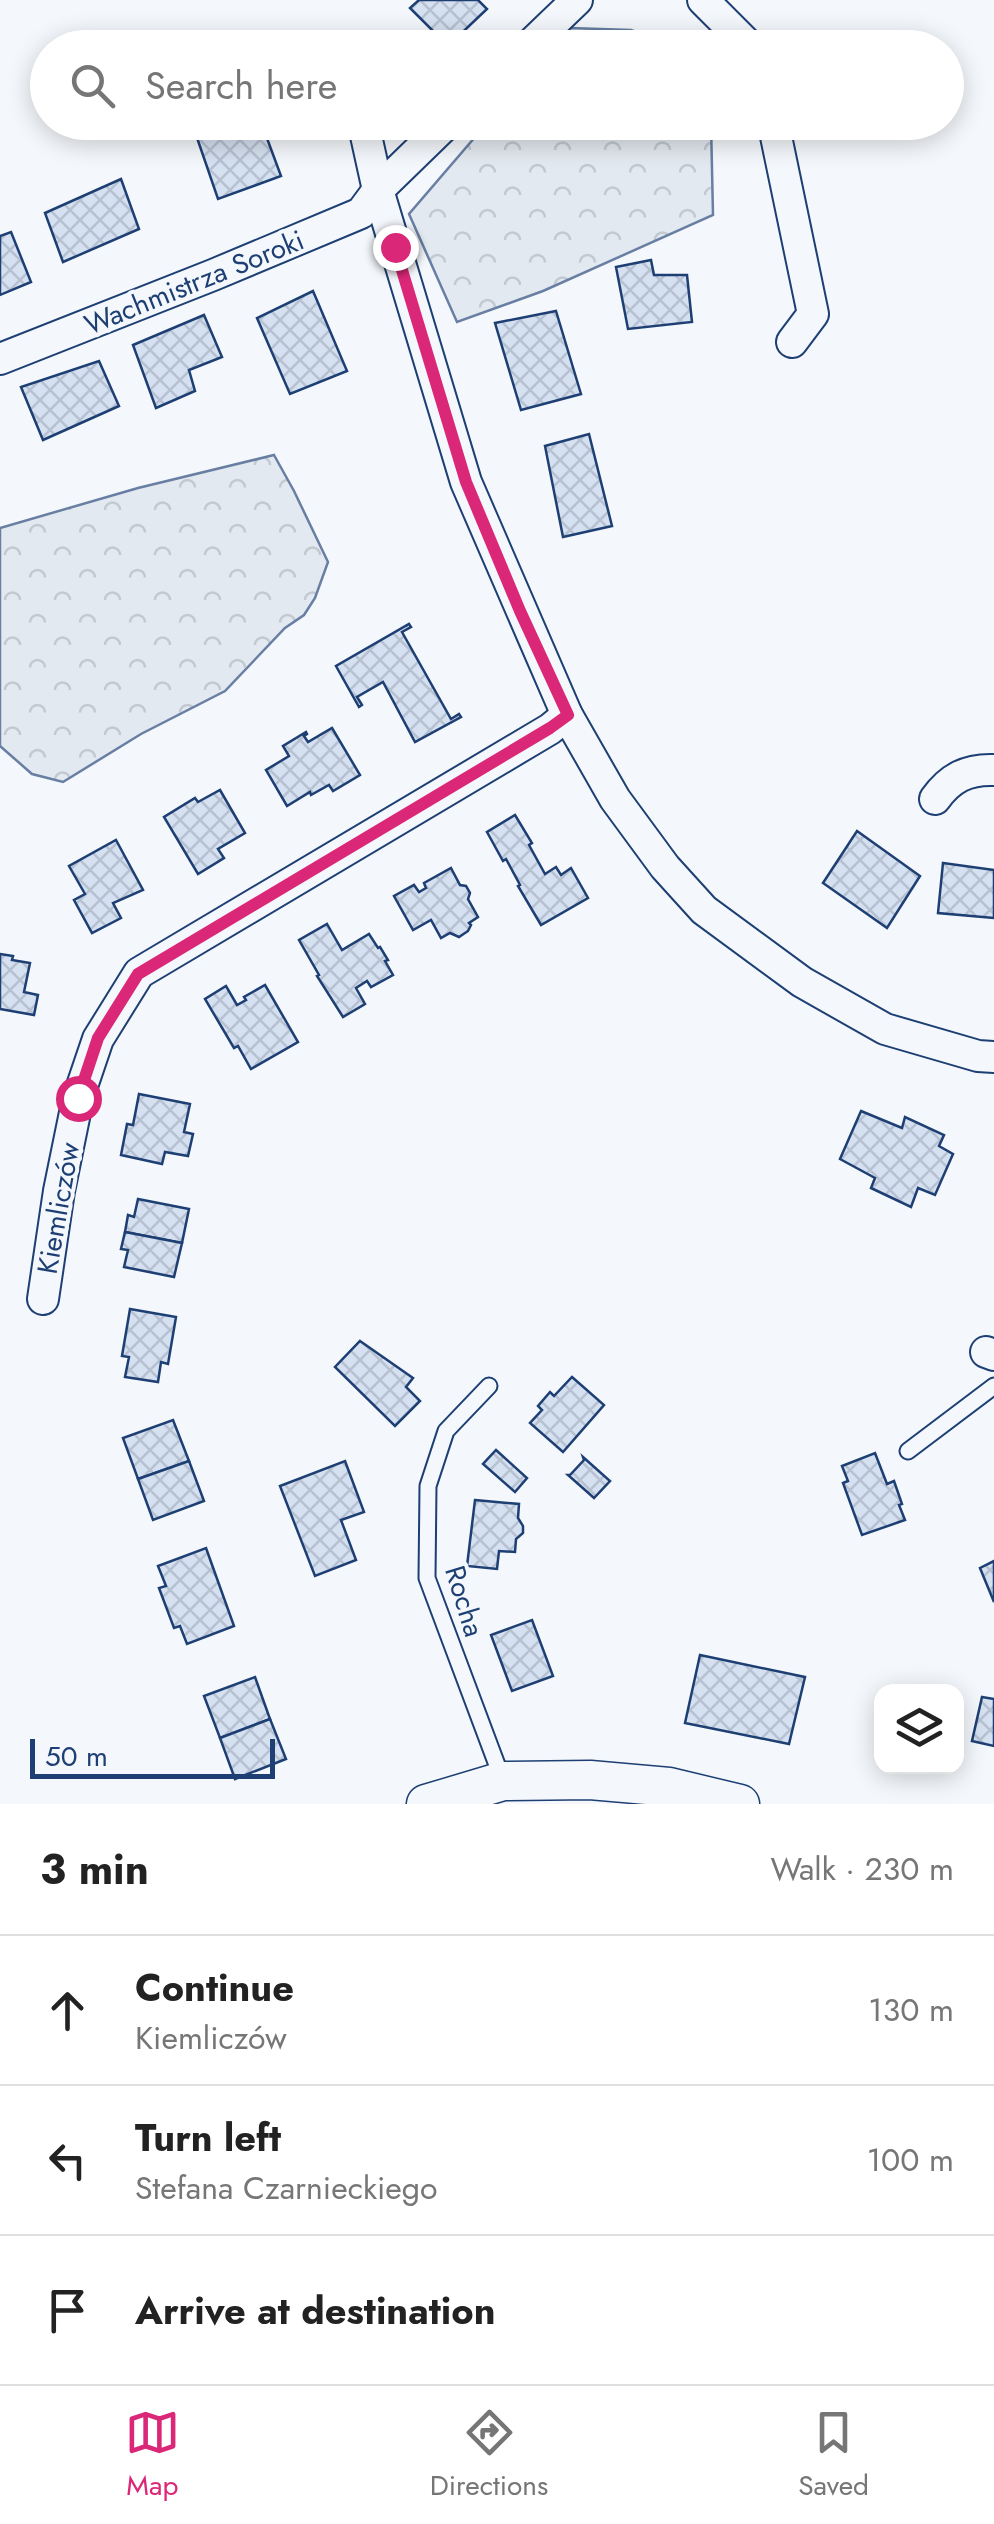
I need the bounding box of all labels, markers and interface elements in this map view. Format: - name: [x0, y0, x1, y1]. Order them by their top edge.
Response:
- search box: [30, 30, 964, 140]
- icon: search: [65, 58, 120, 113]
- text: Search here: [145, 58, 337, 113]
- street label: Wachmistrza Soroki: [78, 220, 310, 345]
- route end: [373, 225, 419, 271]
- route start: [56, 1076, 102, 1122]
- street label: Kiemliczów: [27, 1139, 90, 1277]
- street label: Rocha: [434, 1560, 495, 1642]
- map controls: [874, 1684, 964, 1774]
- button: layers: [874, 1684, 964, 1774]
- scale bar: [30, 1734, 275, 1778]
- text: 50 m: [45, 1736, 108, 1777]
- text: 3 min: [40, 1839, 149, 1900]
- text: Walk · 230 m: [770, 1846, 954, 1892]
- text: Continue: [135, 1960, 294, 2015]
- icon: ahead: [40, 1983, 95, 2038]
- text: 130 m: [868, 1987, 954, 2033]
- text: Kiemliczów: [135, 2015, 287, 2061]
- text: Turn left: [135, 2110, 281, 2165]
- icon: left: [40, 2133, 95, 2188]
- text: 100 m: [867, 2137, 954, 2183]
- text: Stefana Czarnieckiego: [135, 2165, 438, 2211]
- icon: arrive: [40, 2283, 95, 2338]
- text: Arrive at destination: [135, 2283, 496, 2338]
- tab: Map: [125, 2405, 180, 2506]
- tab: Directions: [430, 2405, 548, 2506]
- tab: Saved: [798, 2405, 869, 2506]

